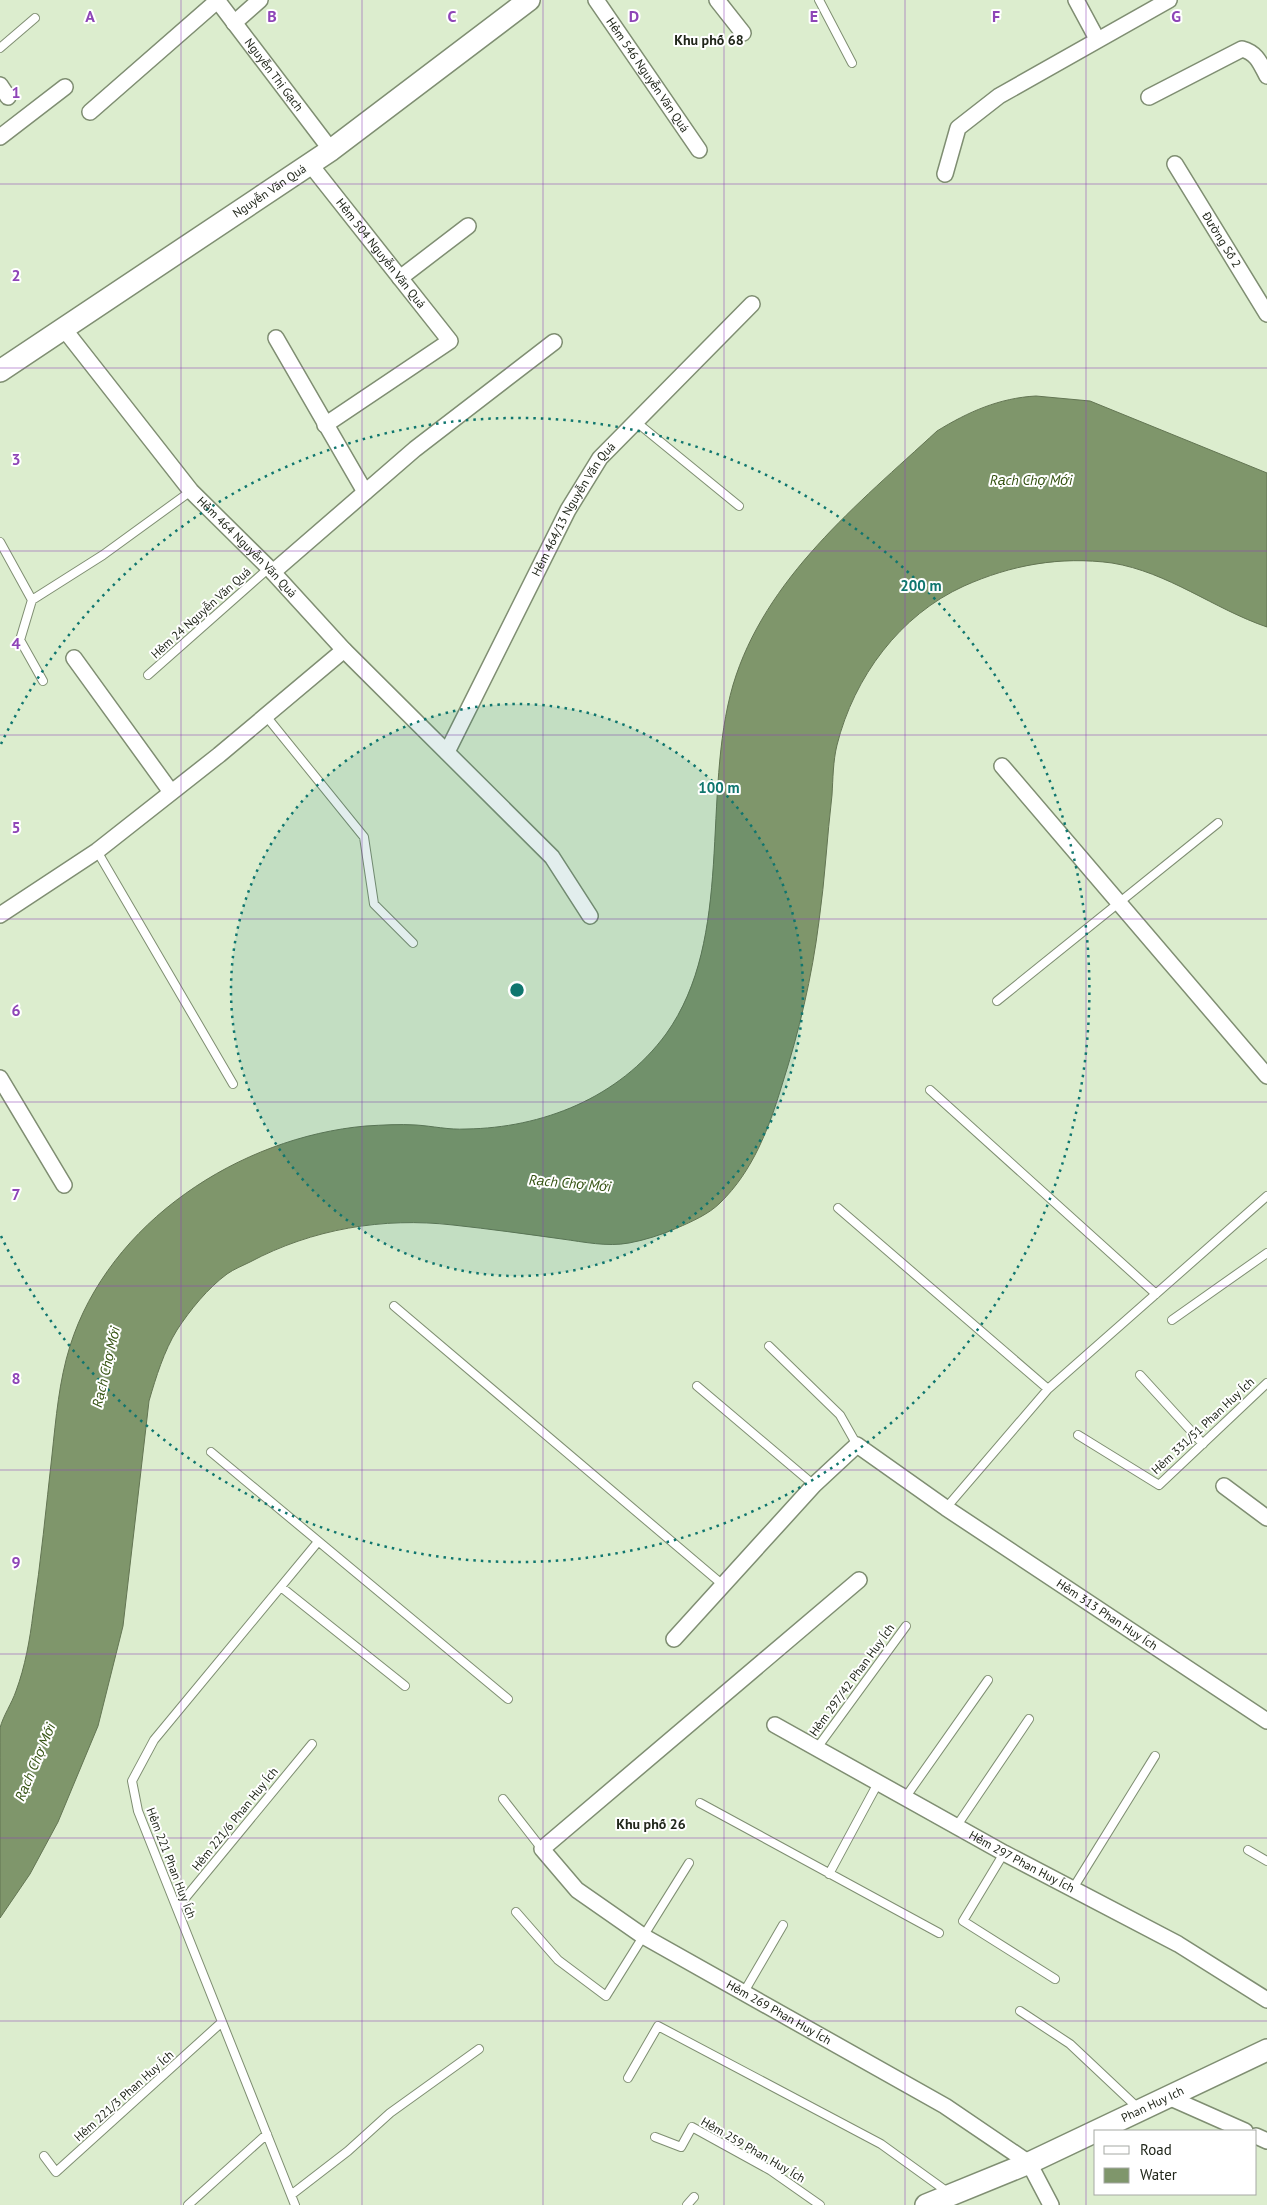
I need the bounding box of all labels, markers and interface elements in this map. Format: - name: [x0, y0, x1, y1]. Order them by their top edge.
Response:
- text: A: [85, 6, 95, 26]
- text: B: [267, 6, 277, 26]
- text: C: [448, 6, 457, 26]
- text: D: [629, 6, 639, 26]
- text: E: [810, 6, 818, 26]
- text: F: [992, 6, 1000, 26]
- text: G: [1171, 6, 1181, 26]
- street label: Hẻm 546 Nguyễn Văn Quá: [603, 14, 693, 135]
- district label: Khu phố 68: [674, 31, 744, 49]
- street label: Nguyễn Thị Gạch: [242, 35, 307, 114]
- text: 1: [11, 82, 21, 102]
- street label: Nguyễn Văn Quá: [230, 161, 309, 221]
- street label: Hẻm 504 Nguyễn Văn Quá: [333, 195, 429, 311]
- street label: Đường Số 2: [1199, 208, 1245, 270]
- text: 2: [11, 265, 21, 285]
- street label: Hẻm 464/13 Nguyễn Văn Quá: [528, 439, 618, 579]
- text: 3: [11, 449, 21, 469]
- water label: Rạch Chợ Mới: [990, 471, 1073, 489]
- street label: Hẻm 464 Nguyễn Văn Quá: [194, 493, 300, 600]
- street label: Hẻm 24 Nguyễn Văn Quá: [148, 564, 254, 661]
- text: 200 m: [900, 576, 942, 595]
- text: 4: [11, 633, 21, 653]
- text: 100 m: [698, 778, 740, 797]
- text: 5: [11, 817, 21, 837]
- centre of rings: [508, 981, 526, 999]
- text: 6: [11, 1000, 21, 1020]
- water label: Rạch Chợ Mới: [528, 1170, 612, 1196]
- text: 7: [11, 1184, 21, 1204]
- water label: Rạch Chợ Mới: [88, 1324, 124, 1409]
- text: 8: [11, 1368, 21, 1388]
- street label: Hẻm 331/51 Phan Huy Ích: [1148, 1374, 1257, 1477]
- text: 9: [11, 1552, 21, 1572]
- street label: Hẻm 313 Phan Huy Ích: [1054, 1575, 1161, 1653]
- street label: Hẻm 297/42 Phan Huy Ích: [806, 1621, 897, 1739]
- water label: Rạch Chợ Mới: [11, 1720, 60, 1804]
- street label: Hẻm 221/6 Phan Huy Ích: [188, 1764, 281, 1873]
- street label: Hẻm 221 Phan Huy Ích: [143, 1805, 200, 1921]
- district label: Khu phố 26: [616, 1815, 686, 1833]
- street label: Hẻm 297 Phan Huy Ích: [966, 1827, 1077, 1896]
- street label: Hẻm 269 Phan Huy Ích: [724, 1977, 834, 2048]
- street label: Hẻm 221/3 Phan Huy Ích: [71, 2047, 176, 2144]
- street label: Phan Huy Ich: [1119, 2083, 1186, 2125]
- street label: Hẻm 259 Phan Huy Ích: [698, 2114, 808, 2186]
- legend: [1094, 2130, 1257, 2195]
- text: Road: [1140, 2140, 1172, 2159]
- text: Water: [1140, 2165, 1177, 2184]

